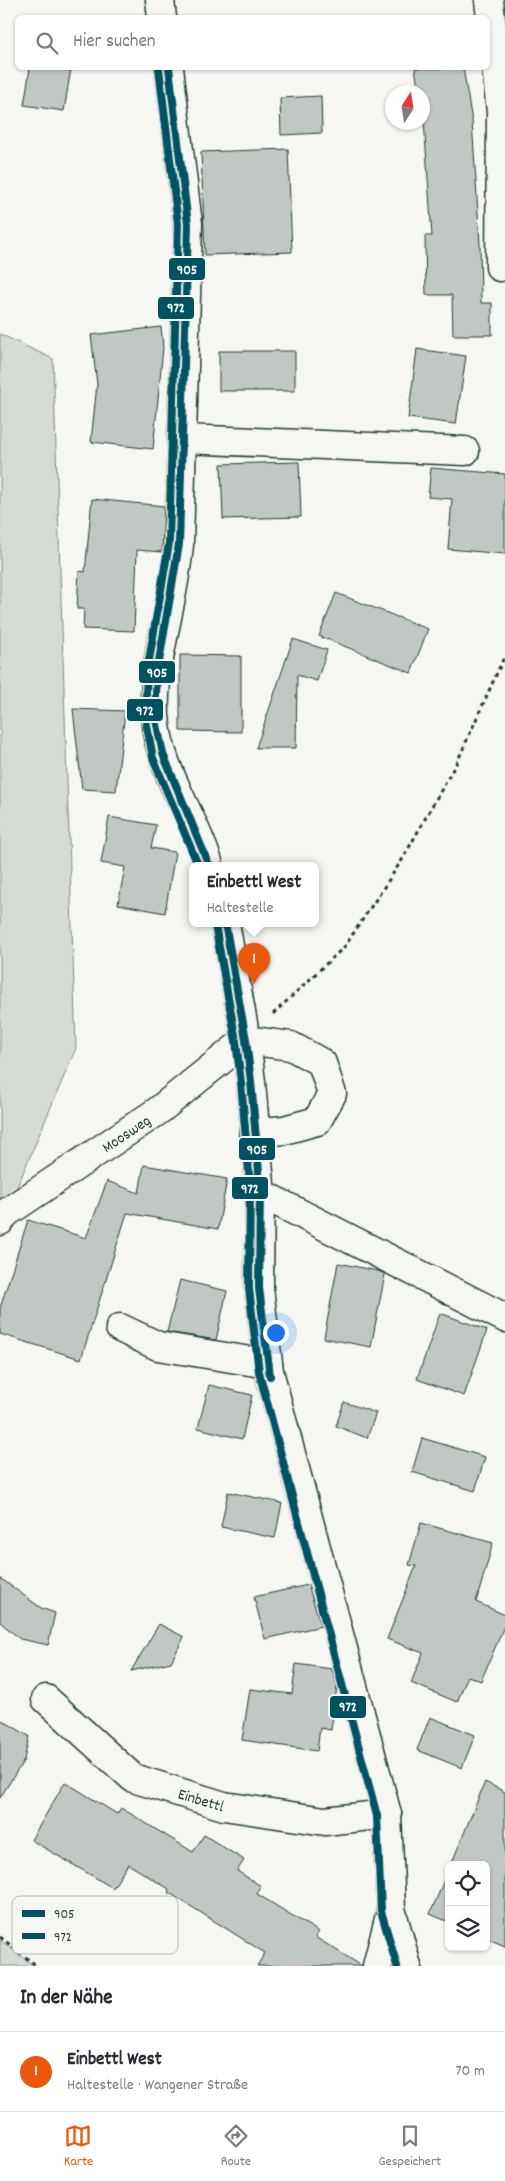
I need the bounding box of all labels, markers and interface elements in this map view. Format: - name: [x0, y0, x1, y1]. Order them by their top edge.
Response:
- search box: [15, 15, 490, 70]
- icon: search: [33, 29, 61, 57]
- text: Hier suchen: [73, 29, 156, 56]
- north arrow: [385, 85, 430, 130]
- line badge: 905: [168, 257, 206, 281]
- text: 905: [177, 261, 198, 281]
- line badge: 972: [157, 296, 195, 320]
- text: 972: [167, 299, 185, 319]
- line badge: 905: [138, 660, 176, 684]
- text: 905: [147, 664, 168, 684]
- line badge: 972: [126, 698, 164, 722]
- text: 972: [136, 702, 154, 722]
- popup: [189, 862, 319, 927]
- text: Einbettl West: [207, 870, 301, 897]
- text: Haltestelle: [207, 897, 273, 920]
- pin: 1: [238, 943, 270, 984]
- street label: Moosweg: [98, 1110, 156, 1160]
- line badge: 905: [238, 1137, 276, 1161]
- text: 905: [247, 1141, 268, 1161]
- line badge: 972: [231, 1176, 269, 1200]
- text: 972: [241, 1180, 259, 1200]
- your location: [263, 1320, 289, 1346]
- line badge: 972: [329, 1695, 367, 1719]
- text: 972: [339, 1698, 357, 1718]
- street label: Einbettl: [175, 1783, 227, 1819]
- map controls: [445, 1861, 490, 1951]
- button: locate: [445, 1861, 490, 1906]
- legend: [12, 1896, 178, 1954]
- text: 905: [54, 1905, 75, 1925]
- button: layers: [445, 1906, 490, 1951]
- text: 972: [54, 1928, 72, 1948]
- text: In der Nähe: [20, 1984, 112, 2014]
- text: Einbettl West: [67, 2047, 162, 2074]
- text: 1: [34, 2060, 38, 2083]
- text: 70 m: [455, 2060, 485, 2083]
- text: Haltestelle · Wangener Straße: [67, 2074, 248, 2097]
- tab: Karte: [64, 2122, 93, 2172]
- tab: Route: [221, 2122, 251, 2172]
- tab: Gespeichert: [378, 2122, 441, 2172]

